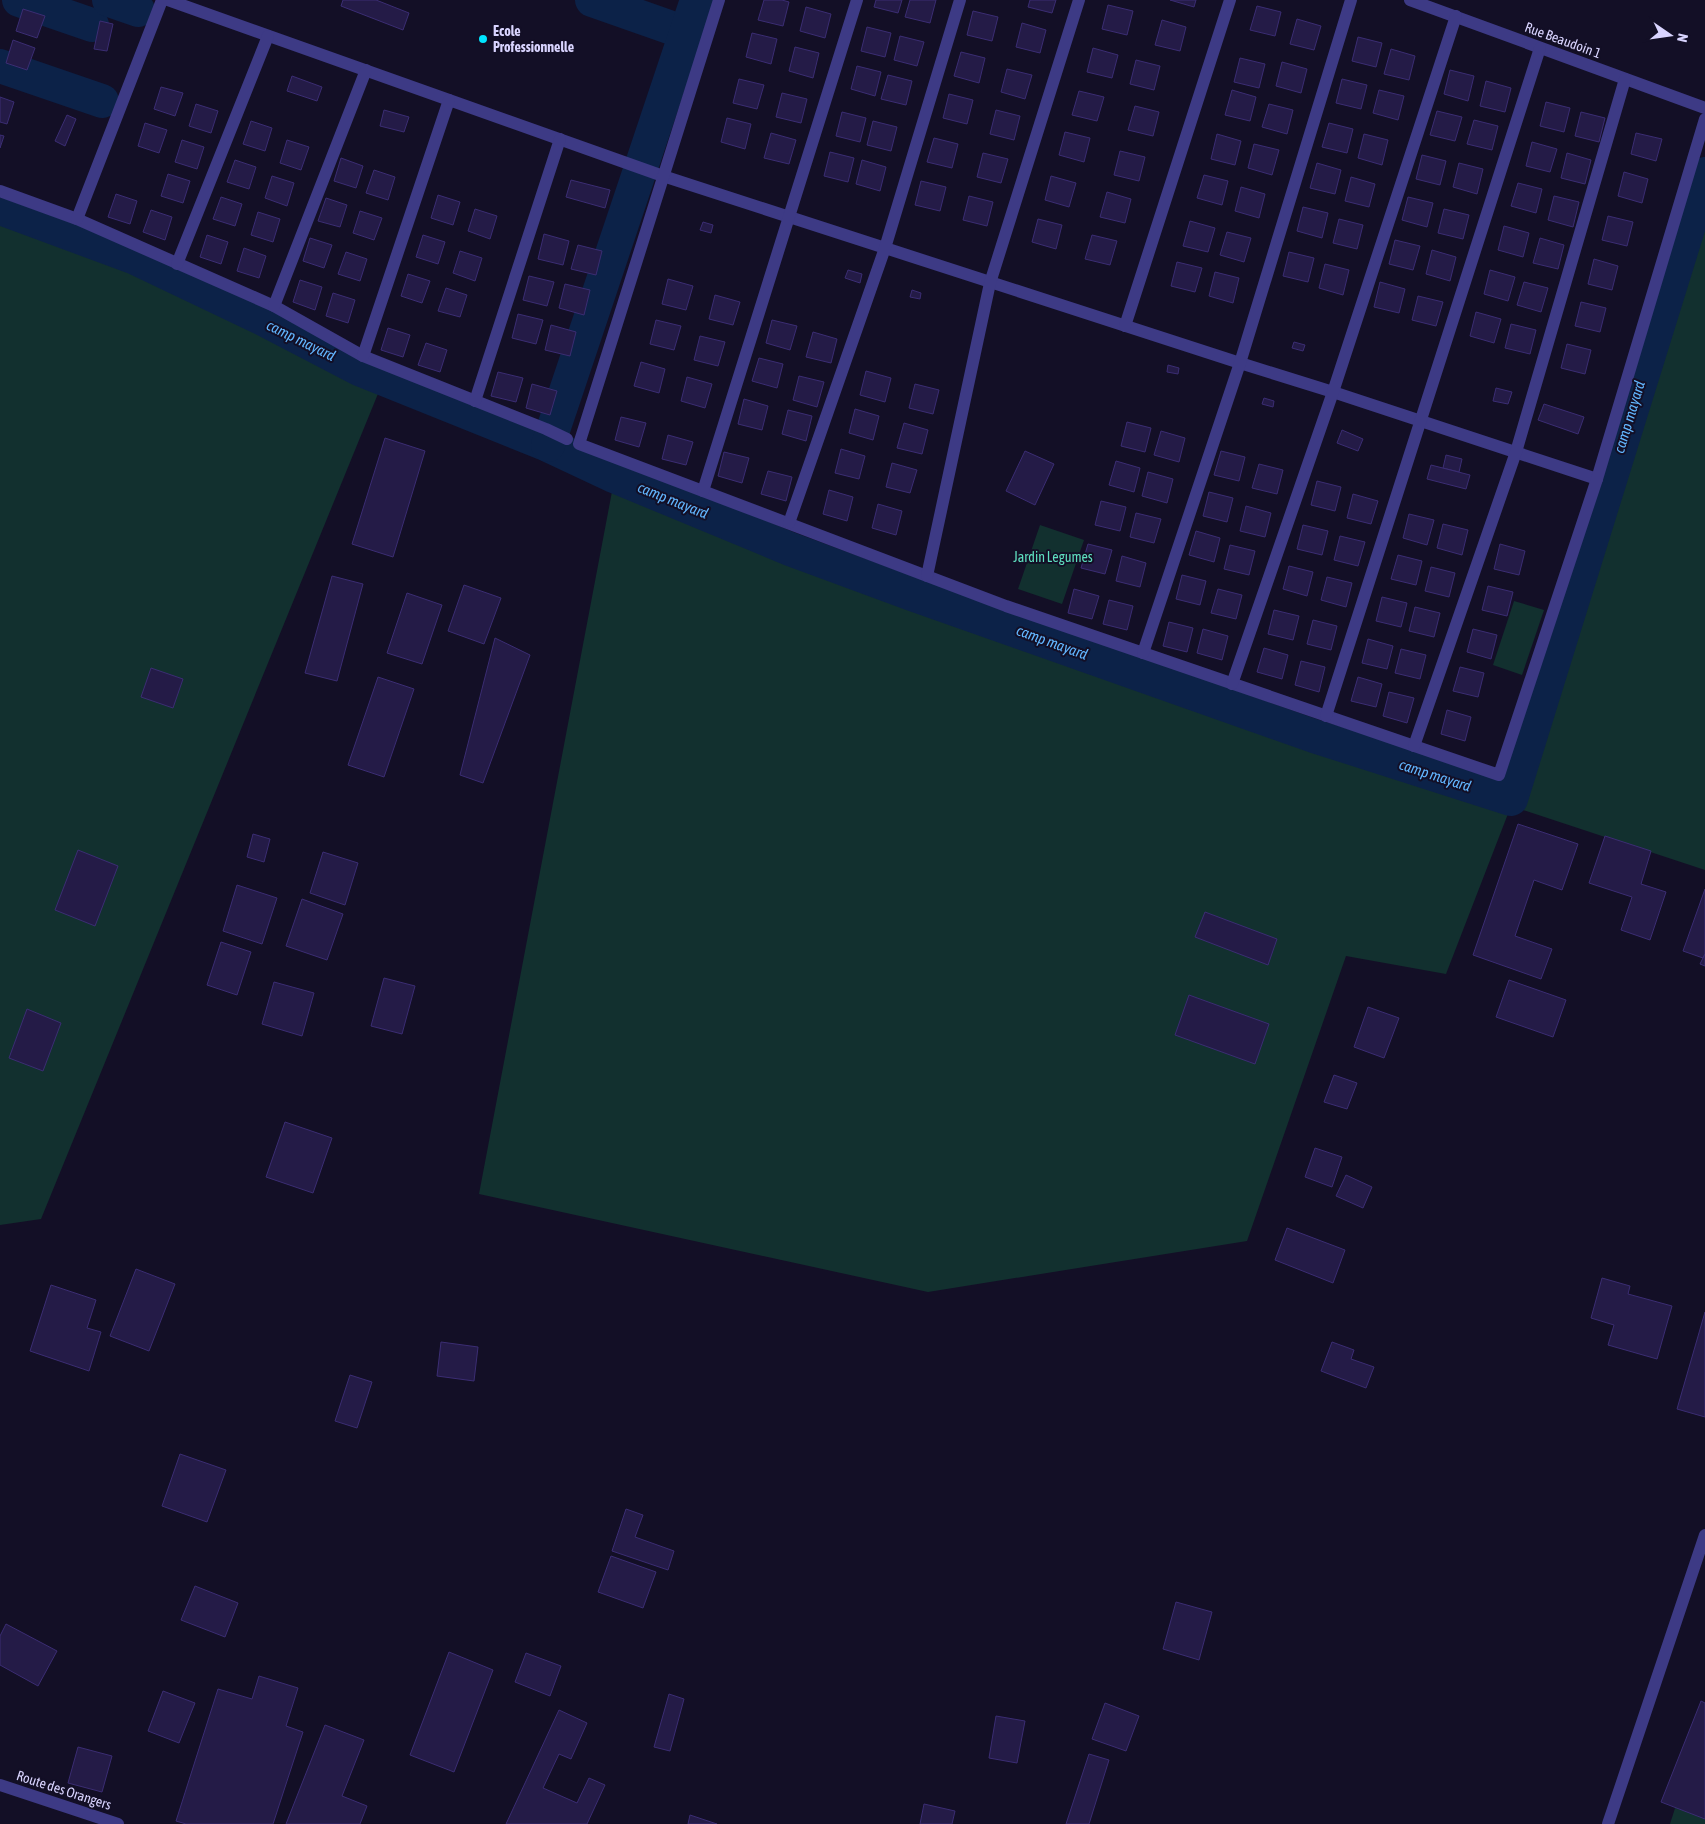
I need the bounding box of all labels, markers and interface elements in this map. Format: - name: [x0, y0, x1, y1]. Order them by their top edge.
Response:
- north arrow: [1645, 10, 1695, 60]
- street label: Rue Beaudoin 1: [1523, 19, 1603, 61]
- place label: Ecole Professionnelle: [493, 23, 574, 55]
- text: N: [1674, 32, 1691, 44]
- marker: Ecole Professionnelle: [477, 33, 489, 45]
- water label: camp mayard: [264, 316, 338, 364]
- water label: camp mayard: [1610, 379, 1648, 455]
- water label: camp mayard: [635, 478, 711, 522]
- park label: Jardin Legumes: [1013, 549, 1093, 565]
- water label: camp mayard: [1014, 621, 1090, 663]
- water label: camp mayard: [1397, 755, 1473, 795]
- street label: Route des Orangers: [15, 1767, 114, 1813]

